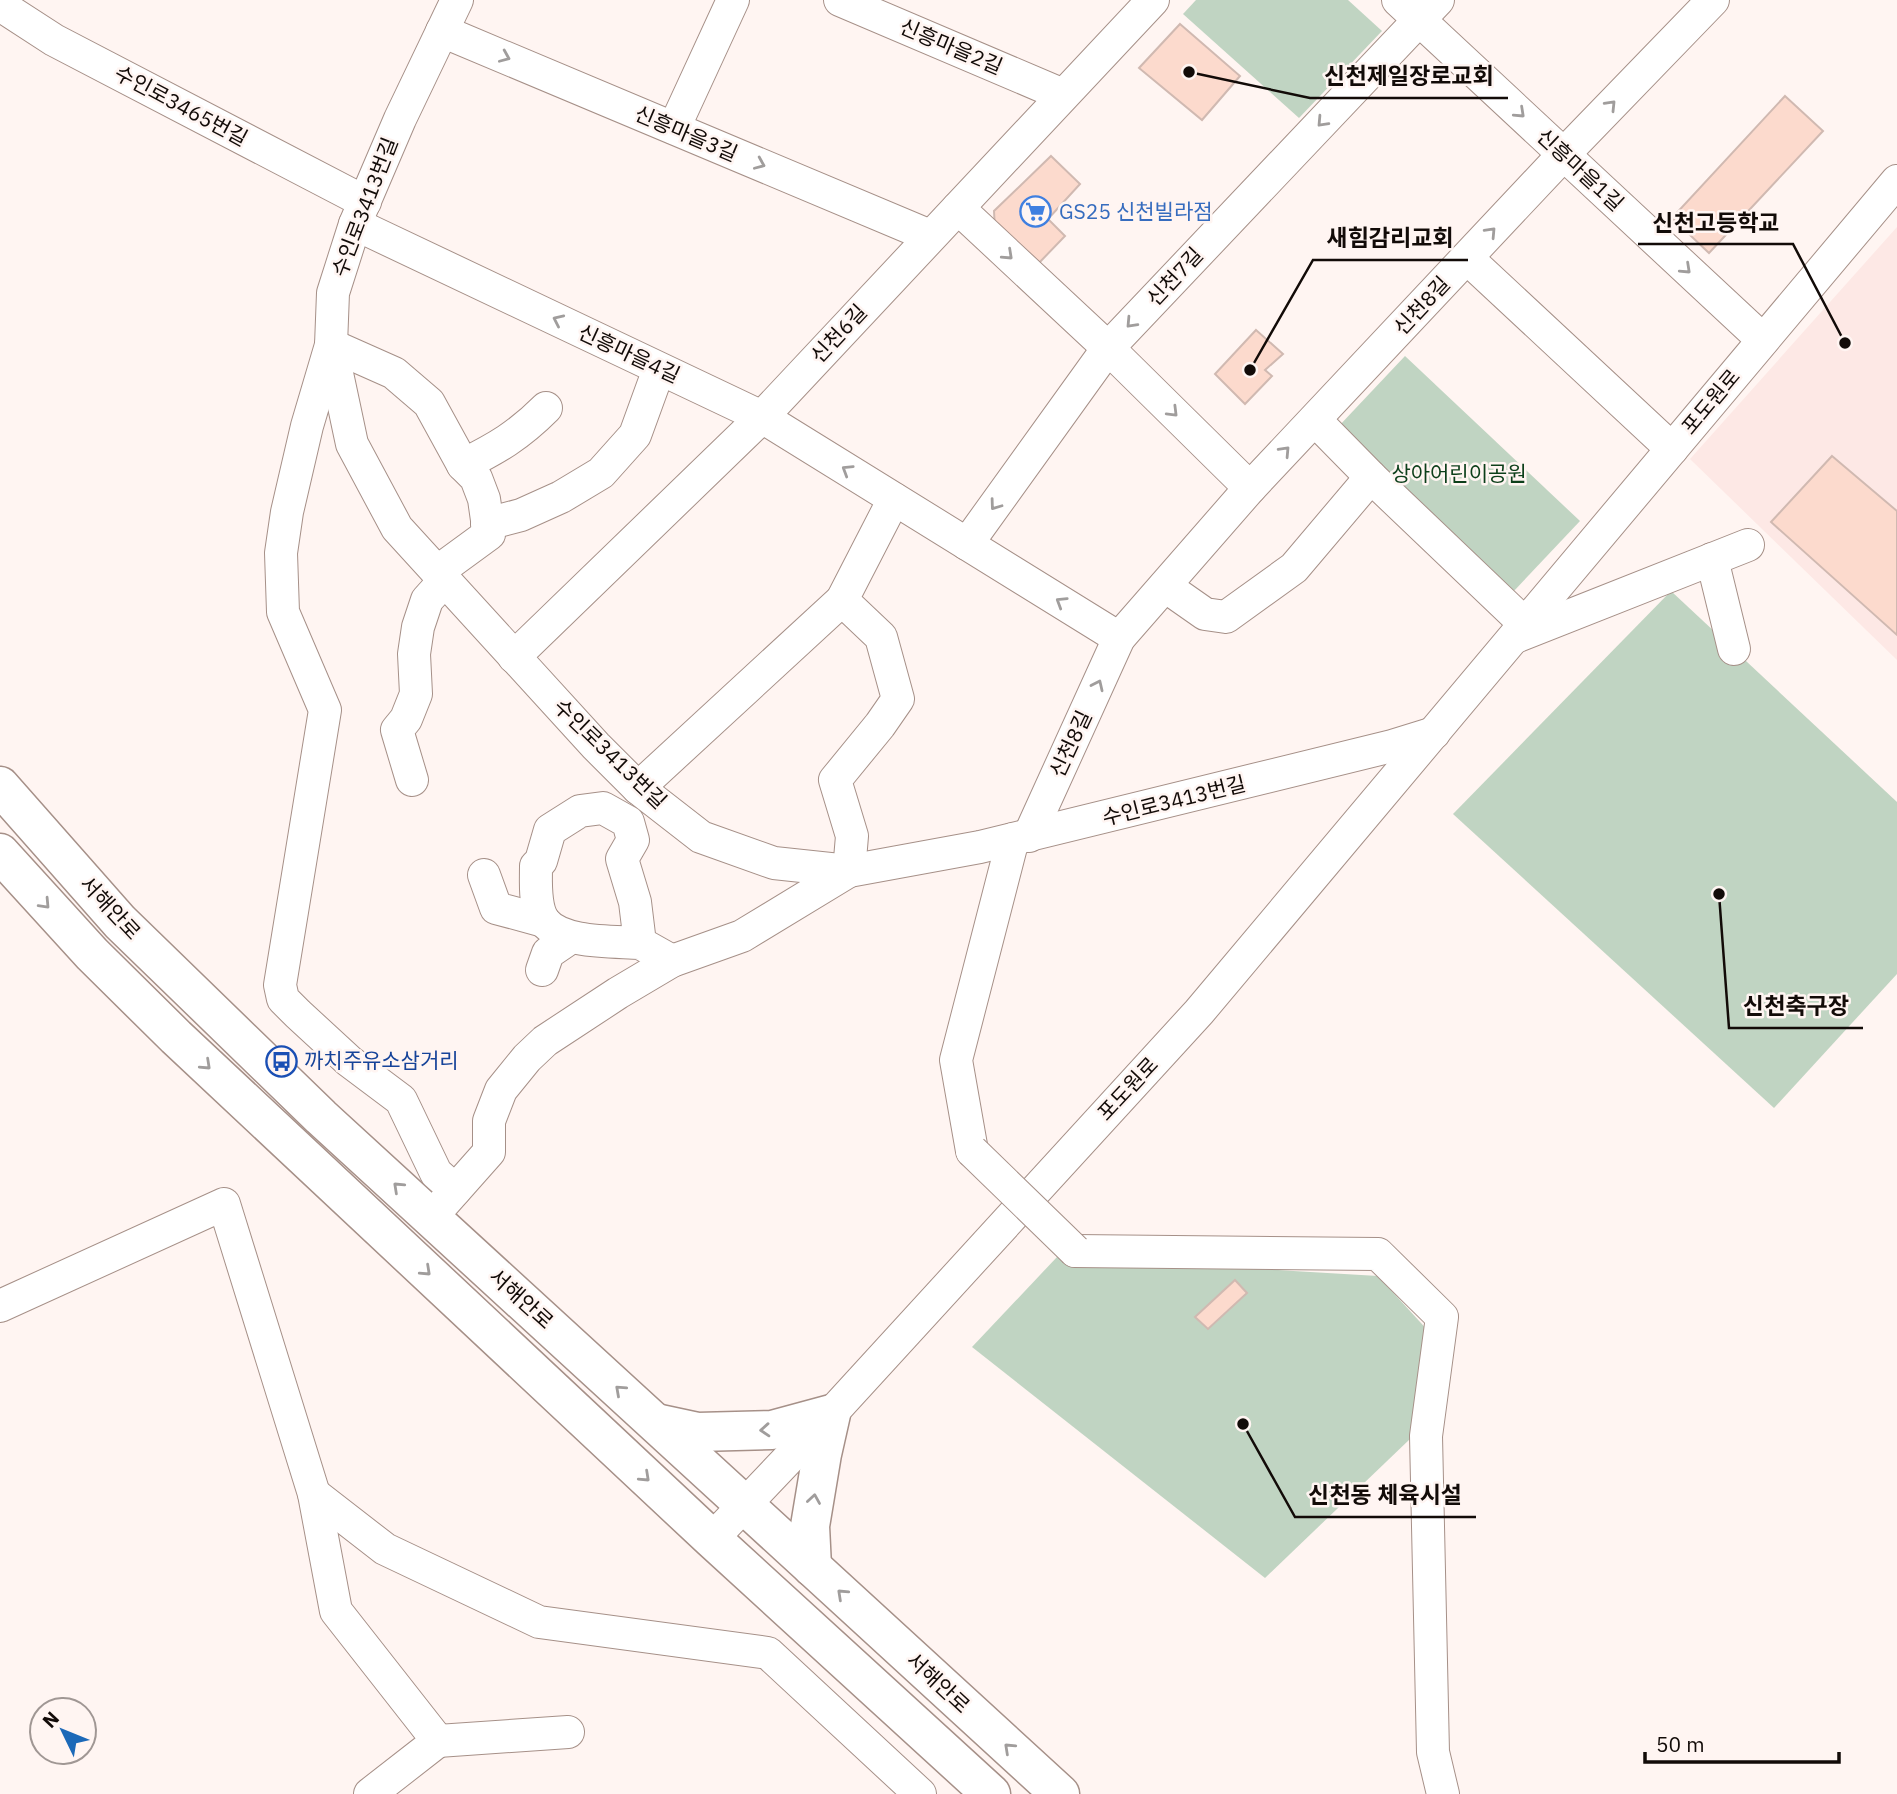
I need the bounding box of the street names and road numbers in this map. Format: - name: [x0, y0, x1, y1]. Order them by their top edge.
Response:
- street label: 신흥마을2길: [896, 12, 1007, 80]
- street label: 수인로3465번길: [110, 58, 253, 152]
- street label: 신흥마을3길: [631, 99, 742, 167]
- street label: 신흥마을1길: [1531, 122, 1630, 217]
- street label: 수인로3413번길: [325, 133, 403, 280]
- street label: 신천7길: [1140, 241, 1209, 312]
- street label: 신천8길: [1387, 270, 1456, 341]
- street label: 신천6길: [804, 298, 873, 369]
- street label: 신흥마을4길: [574, 317, 685, 389]
- street label: 포도원로: [1675, 363, 1746, 440]
- street label: 수인로3413번길: [548, 692, 673, 814]
- street label: 신천8길: [1042, 706, 1098, 781]
- street label: 수인로3413번길: [1099, 769, 1248, 831]
- street label: 서해안로: [74, 870, 147, 945]
- street label: 포도원로: [1091, 1051, 1164, 1126]
- street label: 서해안로: [484, 1262, 560, 1335]
- street label: 서해안로: [901, 1646, 976, 1719]

